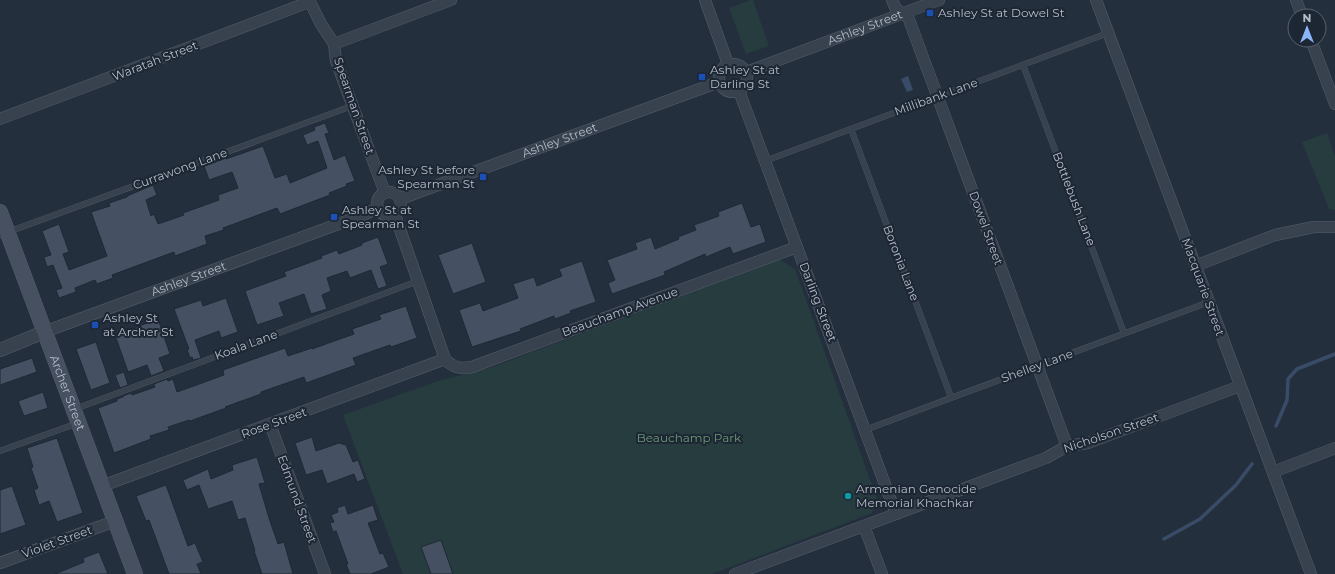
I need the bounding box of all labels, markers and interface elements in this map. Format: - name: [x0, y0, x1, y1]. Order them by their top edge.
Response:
- place label: Ashley St at Dowel St: [938, 5, 1065, 20]
- street label: Ashley Street: [825, 6, 905, 48]
- marker: Ashley St at Dowel St: [925, 8, 935, 18]
- north arrow: [1287, 8, 1327, 48]
- text: N: [1303, 11, 1311, 25]
- street label: Waratah Street: [110, 37, 200, 84]
- street label: Spearman Street: [331, 55, 378, 156]
- place label: Ashley St at Darling St: [710, 62, 780, 91]
- marker: Ashley St at Darling St: [697, 72, 707, 82]
- street label: Millibank Lane: [892, 75, 980, 119]
- street label: Ashley Street: [520, 119, 599, 161]
- street label: Currawong Lane: [131, 145, 229, 193]
- street label: Bottlebush Lane: [1050, 150, 1099, 248]
- place label: Ashley St before Spearman St: [378, 162, 475, 191]
- marker: Ashley St before Spearman St: [478, 172, 488, 182]
- street label: Dowel Street: [966, 189, 1007, 267]
- place label: Ashley St at Spearman St: [342, 202, 420, 231]
- marker: Ashley St at Spearman St: [329, 212, 339, 222]
- street label: Boronia Lane: [880, 223, 923, 303]
- street label: Macquarie Street: [1179, 236, 1228, 338]
- street label: Ashley Street: [149, 258, 228, 299]
- street label: Darling Street: [796, 260, 841, 344]
- street label: Beauchamp Avenue: [560, 284, 680, 340]
- place label: Ashley St at Archer St: [103, 310, 174, 339]
- marker: Ashley St at Archer St: [90, 320, 100, 330]
- street label: Koala Lane: [212, 326, 279, 363]
- street label: Shelley Lane: [999, 346, 1075, 385]
- street label: Archer Street: [47, 353, 89, 433]
- street label: Rose Street: [239, 404, 309, 441]
- street label: Nicholson Street: [1061, 409, 1160, 456]
- park label: Beauchamp Park: [637, 430, 742, 445]
- street label: Edmund Street: [275, 453, 320, 545]
- place label: Armenian Genocide Memorial Khachkar: [856, 481, 976, 510]
- marker: Armenian Genocide Memorial Khachkar: [843, 491, 853, 501]
- street label: Violet Street: [20, 522, 94, 561]

